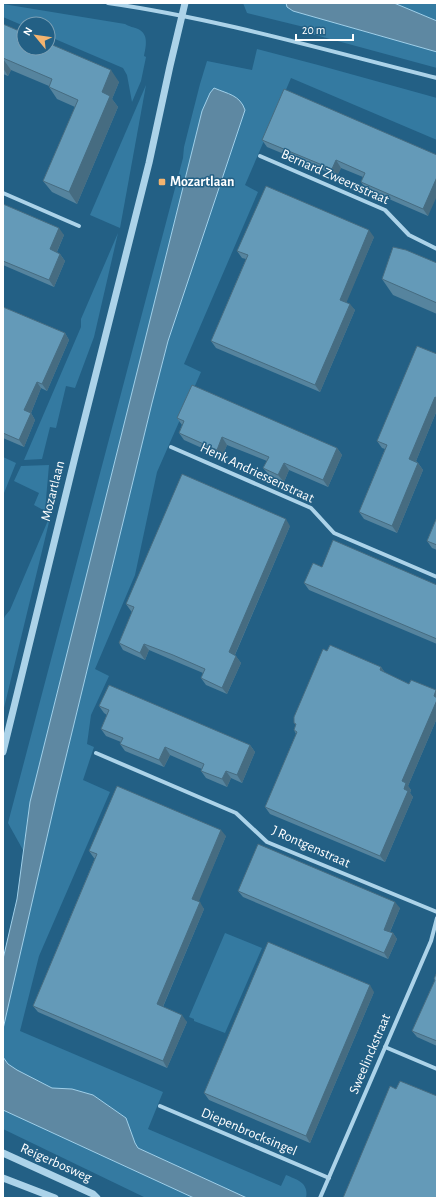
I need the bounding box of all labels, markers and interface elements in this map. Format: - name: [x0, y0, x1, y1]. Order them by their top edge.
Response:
- north arrow: [16, 16, 56, 56]
- scale bar: [296, 16, 353, 42]
- text: 20 m: [302, 24, 325, 36]
- text: N: [21, 25, 34, 37]
- street label: Bernard Zweersstraat: [279, 147, 391, 207]
- place label: Mozartlaan: [170, 175, 234, 189]
- marker: Mozartlaan: [157, 177, 167, 187]
- street label: Henk Andriessenstraat: [198, 440, 317, 506]
- street label: Mozartlaan: [39, 459, 67, 523]
- street label: J Rontgenstraat: [270, 824, 353, 871]
- street label: Sweelinckstraat: [347, 1011, 393, 1096]
- street label: Diepenbrocksingel: [199, 1106, 299, 1158]
- street label: Reigerbosweg: [18, 1141, 94, 1185]

